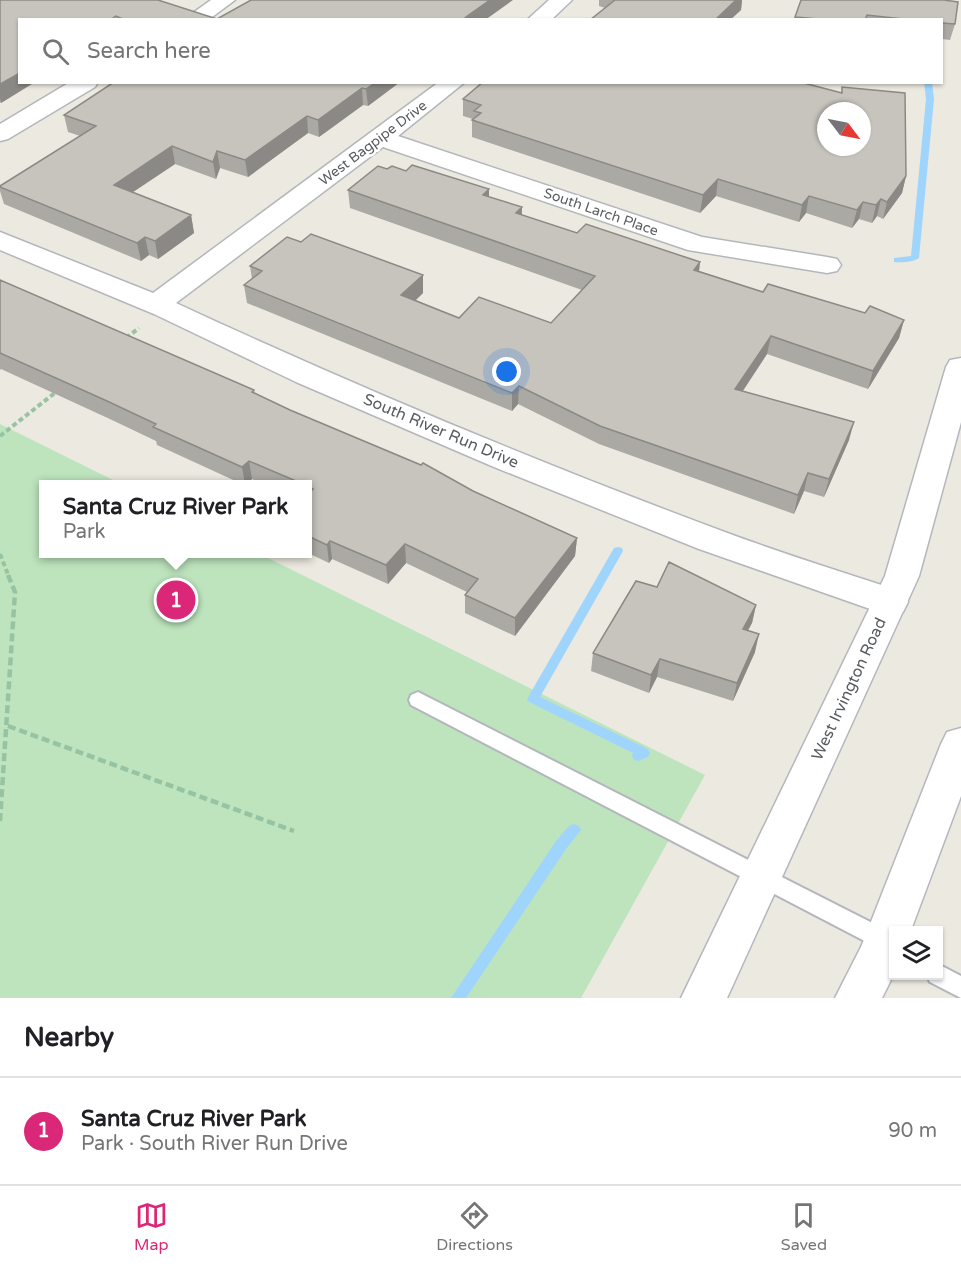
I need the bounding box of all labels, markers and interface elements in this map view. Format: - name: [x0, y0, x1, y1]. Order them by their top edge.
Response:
- search box: [18, 18, 943, 84]
- icon: search: [39, 35, 72, 68]
- text: Search here: [87, 38, 211, 64]
- street label: West Bagpipe Drive: [316, 97, 430, 189]
- north arrow: [817, 102, 871, 156]
- street label: South Larch Place: [542, 184, 661, 240]
- your location: [492, 357, 521, 386]
- street label: South River Run Drive: [360, 389, 522, 473]
- popup: [39, 480, 312, 558]
- text: Santa Cruz River Park: [63, 494, 288, 520]
- text: Park: [63, 520, 106, 544]
- pin: 1: [156, 578, 195, 622]
- street label: West Irvington Road: [807, 614, 891, 764]
- map controls: [889, 926, 943, 980]
- button: layers: [889, 926, 943, 980]
- text: Nearby: [24, 1022, 114, 1053]
- text: Santa Cruz River Park: [81, 1106, 306, 1132]
- text: 1: [37, 1119, 50, 1143]
- text: 90 m: [888, 1119, 937, 1143]
- text: Park · South River Run Drive: [81, 1132, 348, 1156]
- tab: Map: [134, 1199, 168, 1255]
- tab: Directions: [436, 1199, 513, 1255]
- tab: Saved: [781, 1199, 827, 1255]

